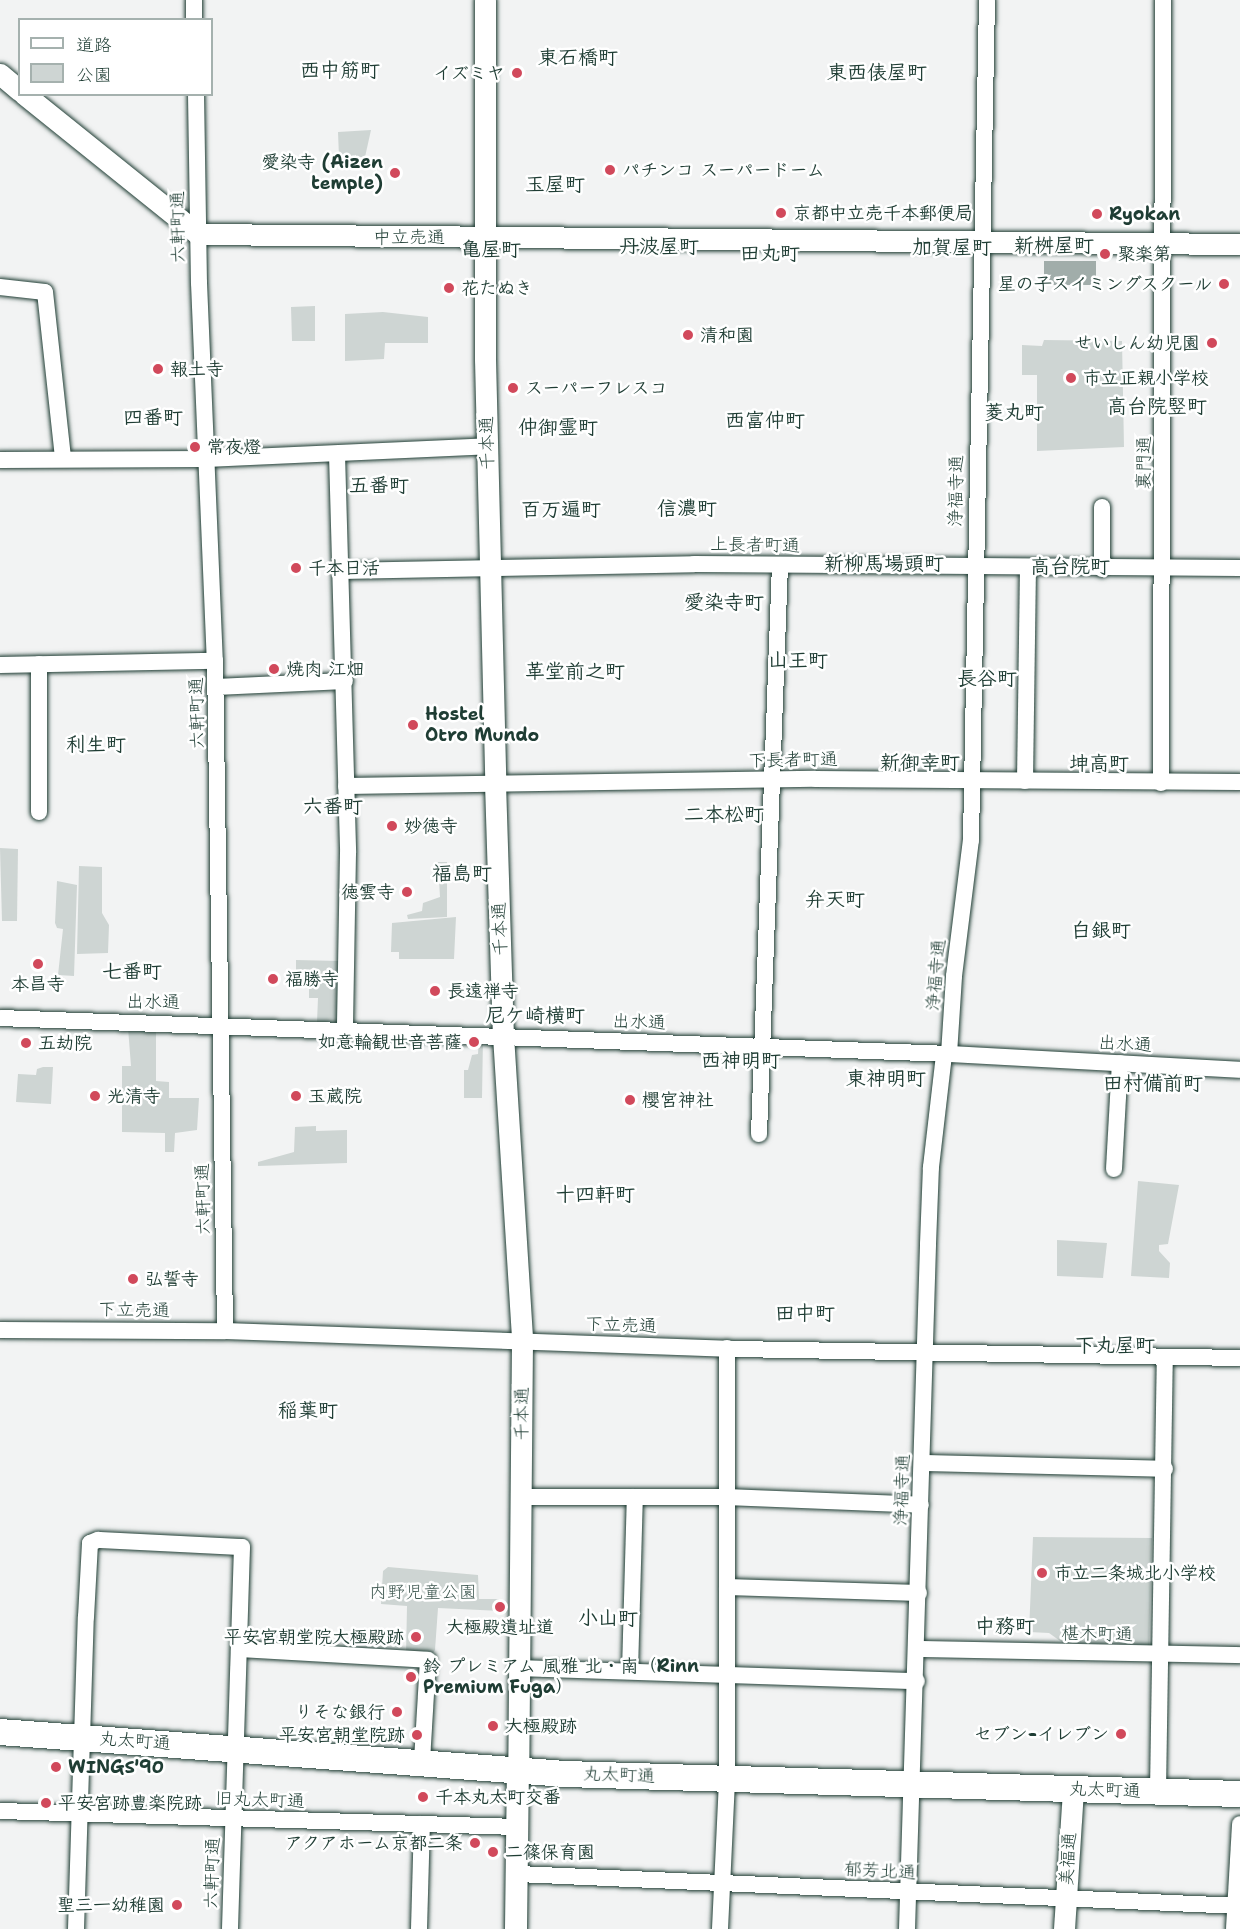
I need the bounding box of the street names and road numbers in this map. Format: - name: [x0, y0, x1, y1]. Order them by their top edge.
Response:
- street label: 六軒町通: [167, 191, 189, 263]
- street label: 中立売通: [373, 226, 445, 248]
- street label: 千本通: [476, 416, 498, 470]
- street label: 裏門通: [1133, 436, 1155, 490]
- street label: 浄福寺通: [945, 455, 967, 527]
- street label: 上長者町通: [710, 533, 800, 557]
- street label: 六軒町通: [186, 677, 208, 749]
- street label: 下長者町通: [748, 748, 838, 772]
- street label: 千本通: [488, 902, 512, 956]
- street label: 浄福寺通: [922, 938, 950, 1012]
- street label: 出水通: [126, 991, 180, 1013]
- street label: 出水通: [612, 1010, 666, 1034]
- street label: 出水通: [1097, 1032, 1153, 1056]
- street label: 六軒町通: [192, 1163, 214, 1235]
- street label: 下立売通: [98, 1299, 170, 1321]
- street label: 下立売通: [585, 1313, 657, 1337]
- street label: 千本通: [511, 1387, 533, 1441]
- street label: 浄福寺通: [890, 1454, 914, 1526]
- street label: 椹木町通: [1061, 1623, 1133, 1645]
- street label: 丸太町通: [98, 1728, 172, 1754]
- street label: 丸太町通: [583, 1763, 655, 1787]
- street label: 丸太町通: [1069, 1778, 1141, 1802]
- street label: 旧丸太町通: [215, 1788, 305, 1812]
- street label: 美福通: [1055, 1831, 1081, 1887]
- street label: 六軒町通: [200, 1837, 224, 1909]
- street label: 郁芳北通: [843, 1858, 917, 1884]

